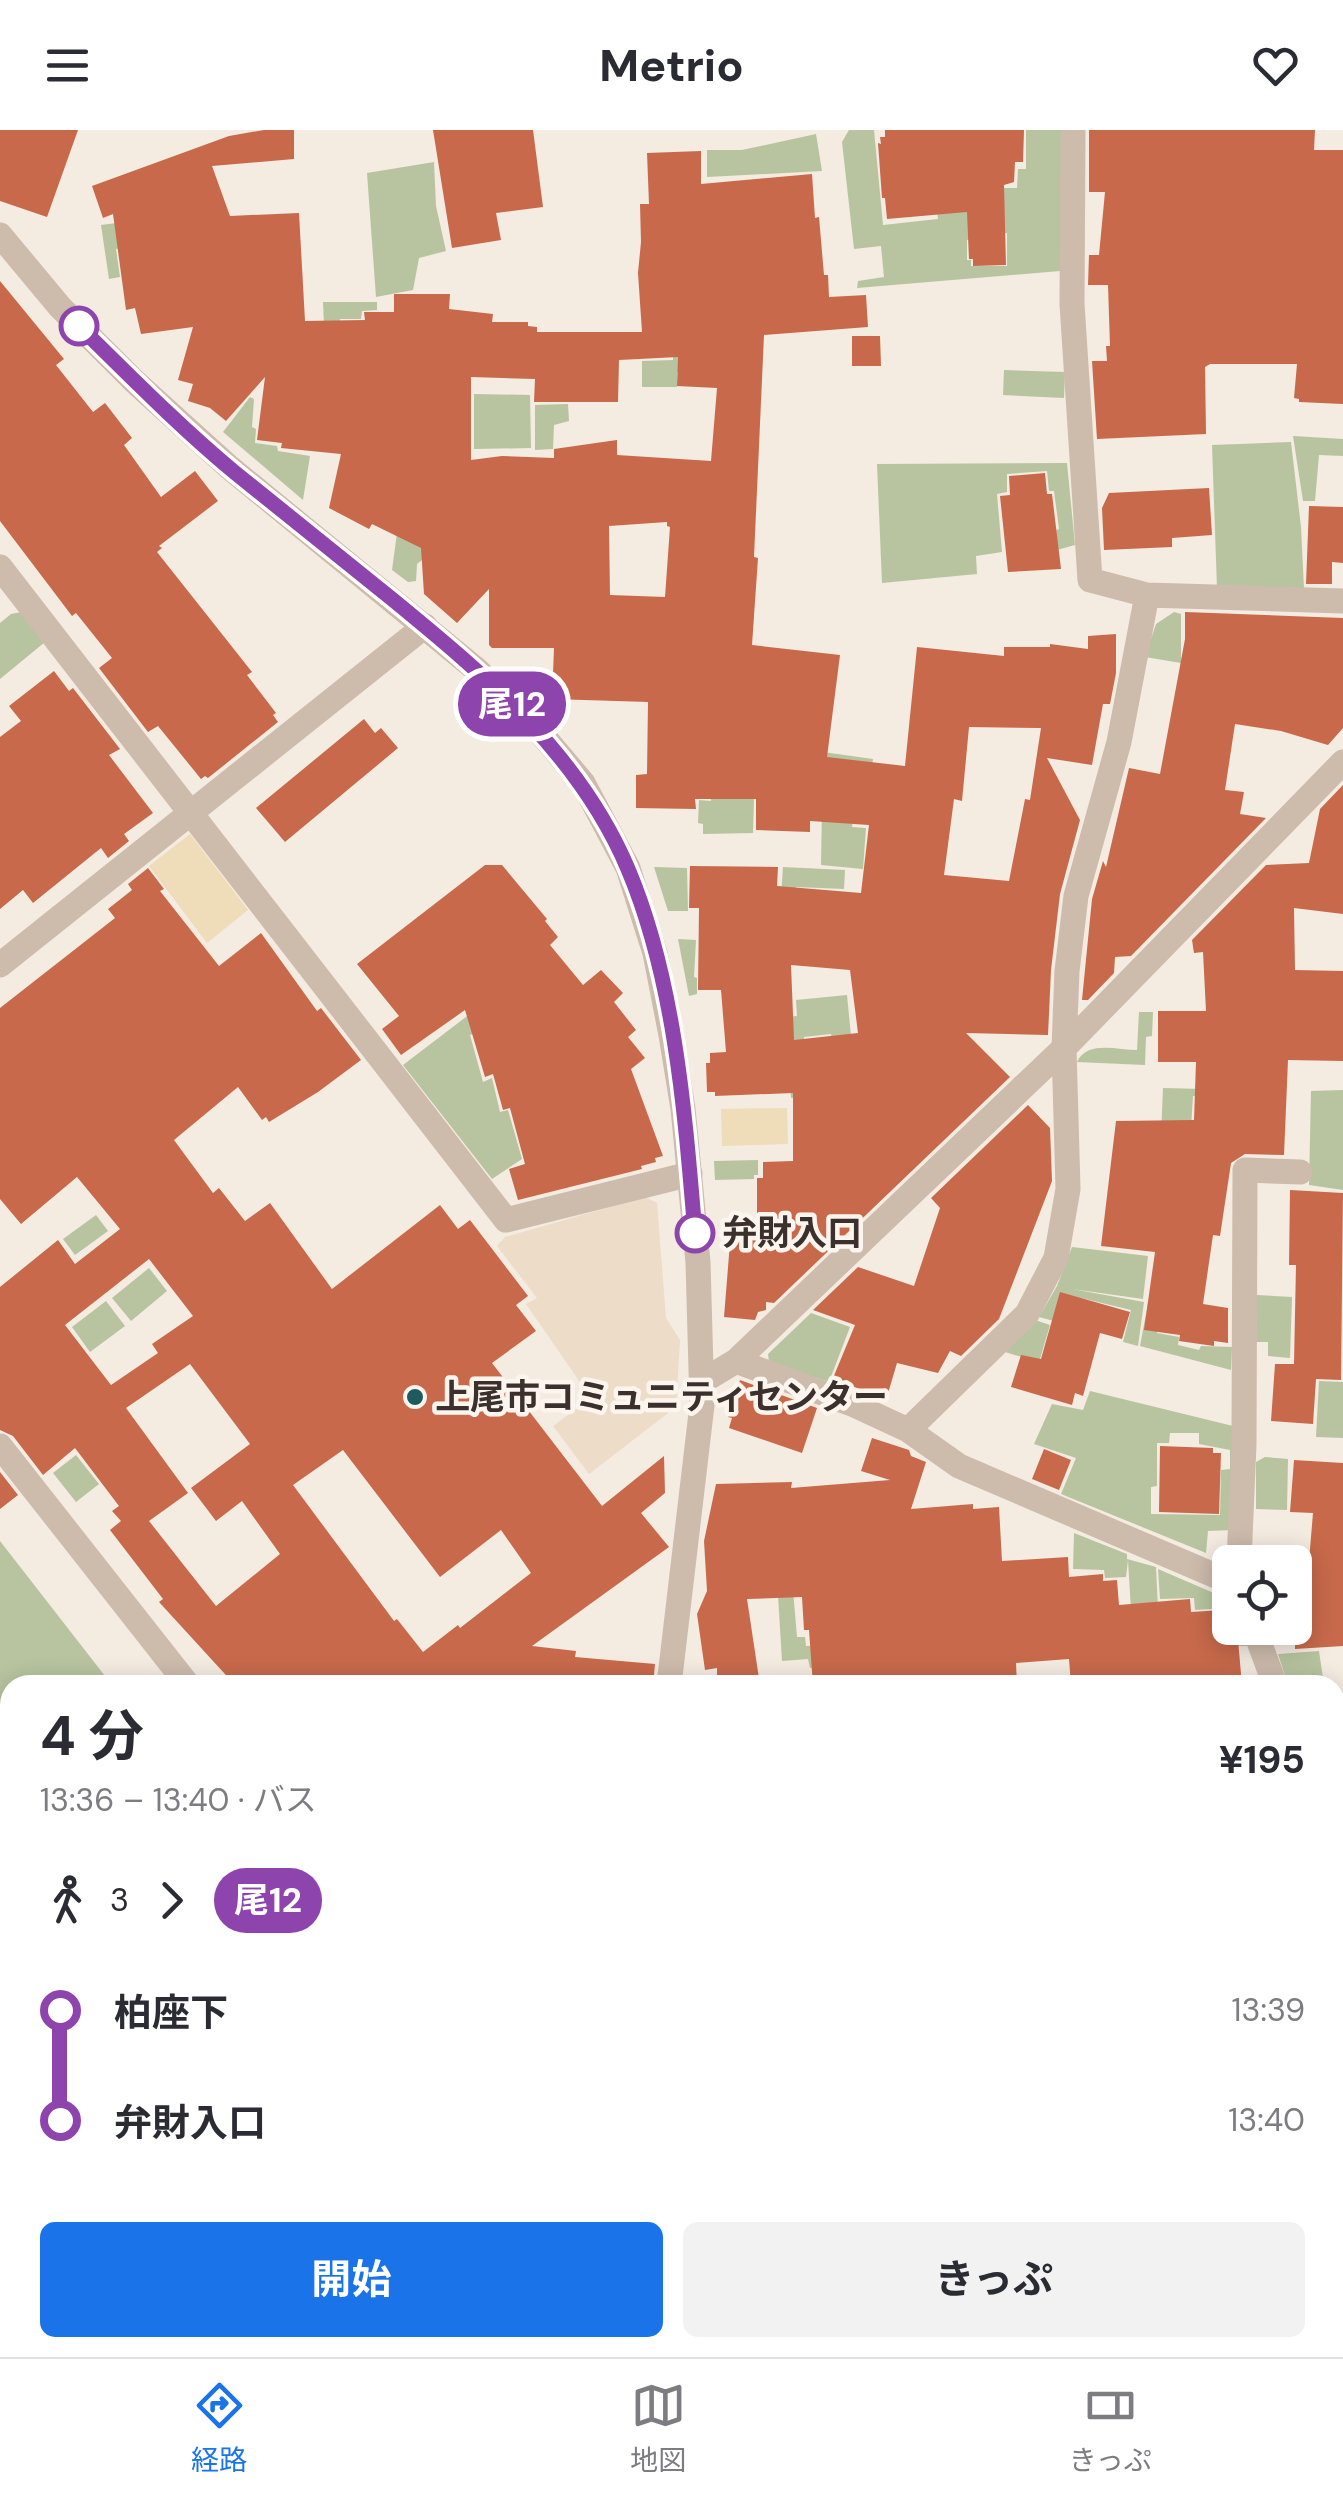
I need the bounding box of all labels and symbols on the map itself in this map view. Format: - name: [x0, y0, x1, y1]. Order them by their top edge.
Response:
- unlabelled marker: [60, 307, 98, 345]
- line badge: 尾12: [454, 672, 570, 736]
- place label: 弁財入口: [722, 1210, 862, 1256]
- marker: 弁財入口: [676, 1214, 714, 1252]
- place label: 上尾市コミュニティセンター: [435, 1374, 888, 1420]
- marker: 上尾市コミュニティセンター: [404, 1386, 426, 1408]

